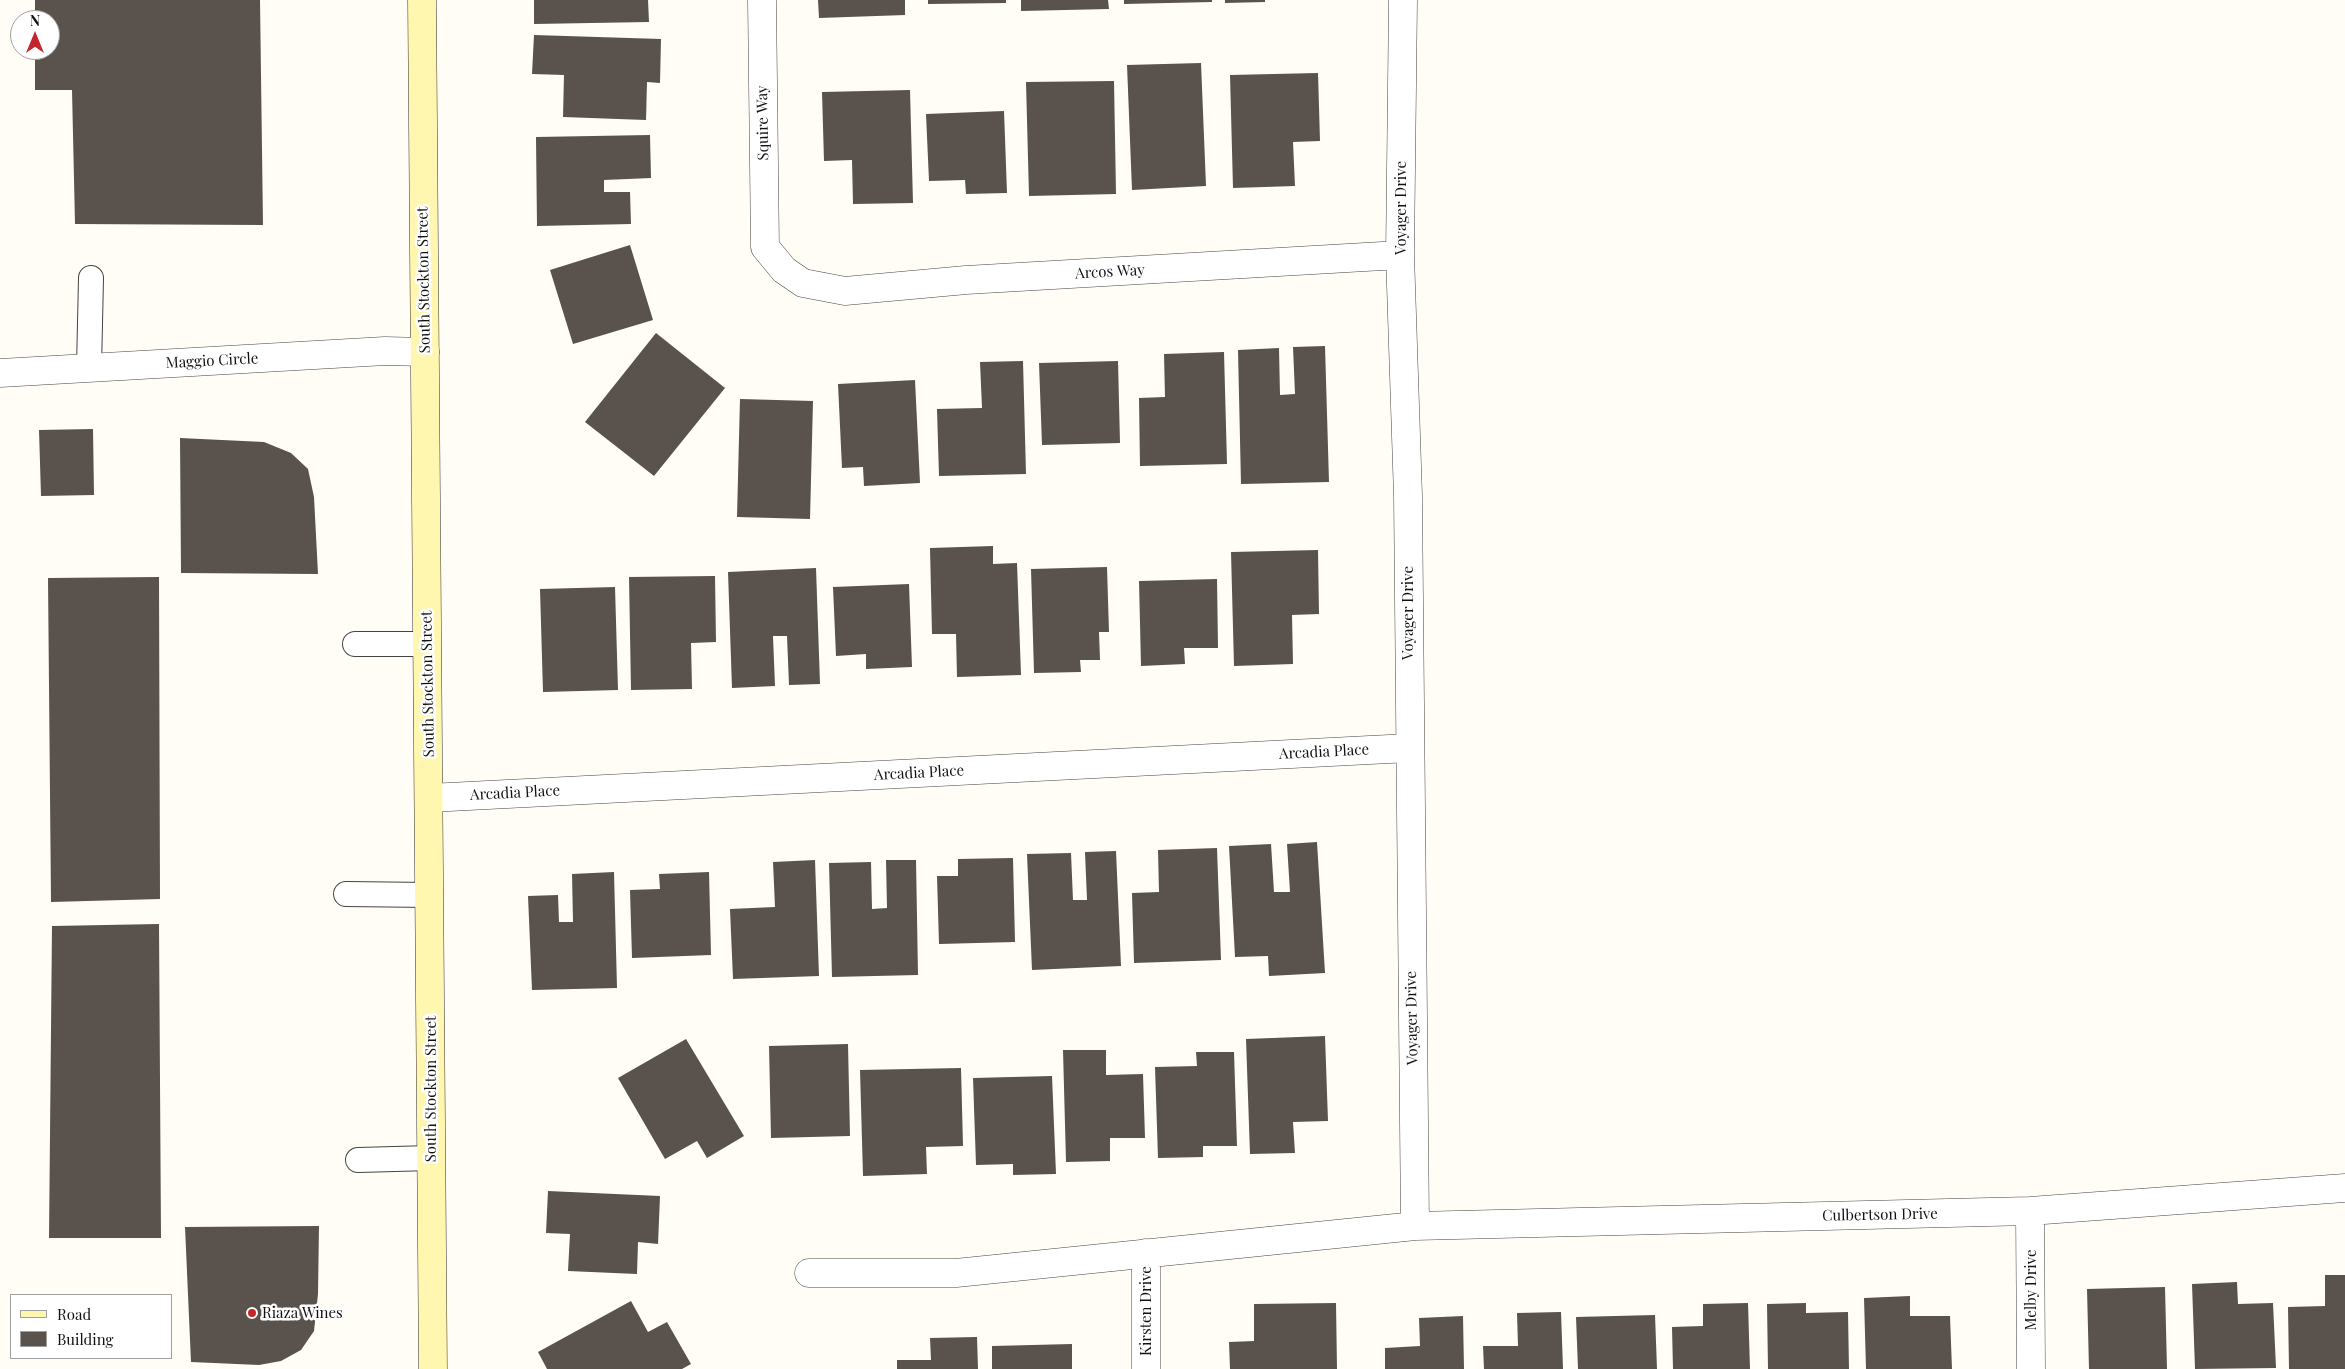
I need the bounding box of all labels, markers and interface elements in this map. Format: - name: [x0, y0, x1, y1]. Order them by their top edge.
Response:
- north arrow: [10, 10, 60, 60]
- text: N: [30, 11, 40, 30]
- street label: Squire Way: [753, 85, 773, 161]
- street label: Voyager Drive: [1392, 161, 1410, 255]
- street label: South Stockton Street: [414, 207, 434, 353]
- street label: Arcos Way: [1075, 261, 1145, 283]
- street label: Maggio Circle: [165, 350, 259, 372]
- street label: Voyager Drive: [1399, 566, 1417, 660]
- street label: South Stockton Street: [418, 611, 438, 757]
- street label: Arcadia Place: [1279, 741, 1369, 763]
- street label: Arcadia Place: [874, 762, 964, 784]
- street label: Arcadia Place: [470, 782, 560, 804]
- street label: Voyager Drive: [1402, 971, 1422, 1065]
- street label: South Stockton Street: [422, 1016, 440, 1162]
- street label: Culbertson Drive: [1822, 1205, 1938, 1225]
- street label: Melby Drive: [2022, 1250, 2040, 1330]
- street label: Kirsten Drive: [1137, 1266, 1155, 1356]
- legend: [10, 1294, 172, 1359]
- text: Road: [57, 1304, 91, 1324]
- place label: Riaza Wines: [262, 1304, 343, 1322]
- marker: Riaza Wines: [246, 1307, 258, 1319]
- text: Building: [57, 1329, 113, 1349]

